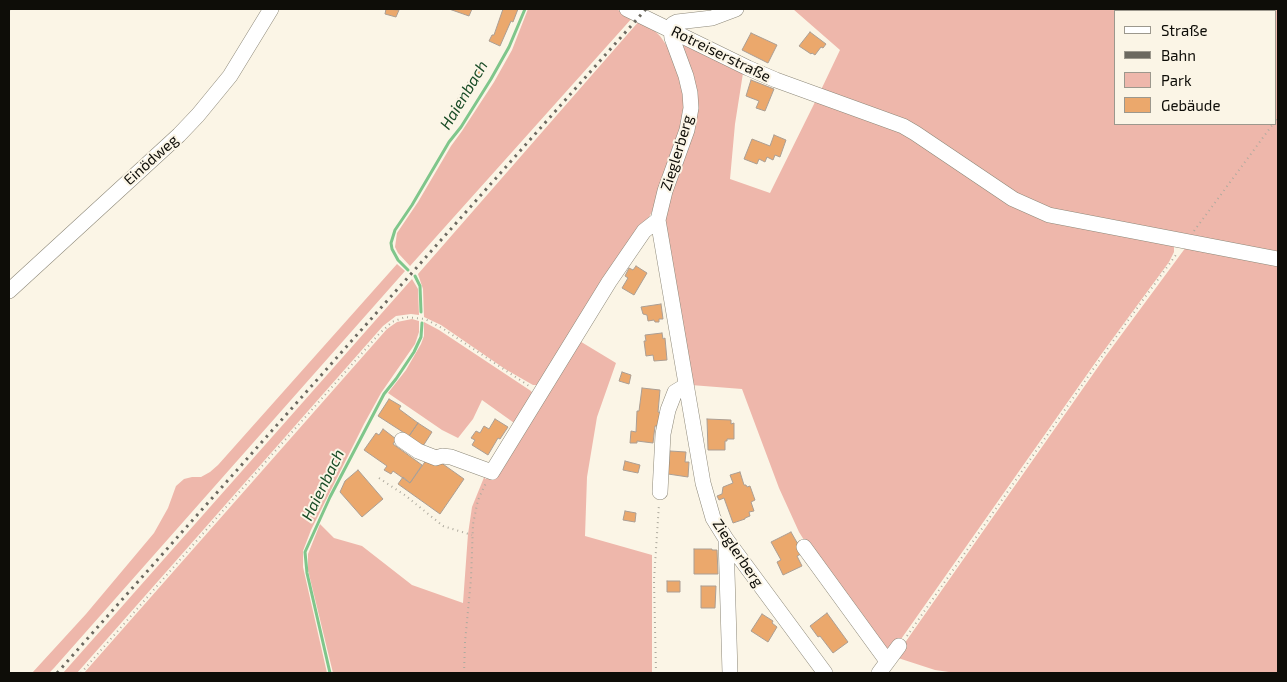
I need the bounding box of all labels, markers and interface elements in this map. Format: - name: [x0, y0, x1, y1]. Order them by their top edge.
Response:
- legend: [1114, 10, 1277, 125]
- text: Straße: [1161, 21, 1207, 39]
- street label: Rotreiserstraße: [668, 22, 774, 86]
- text: Bahn: [1161, 46, 1196, 64]
- water label: Haienbach: [436, 57, 492, 133]
- text: Park: [1161, 71, 1192, 89]
- text: Gebäude: [1161, 96, 1220, 114]
- street label: Zieglerberg: [657, 113, 697, 193]
- street label: Einödweg: [120, 131, 182, 189]
- water label: Haienbach: [298, 446, 348, 524]
- street label: Zieglerberg: [709, 516, 767, 590]

